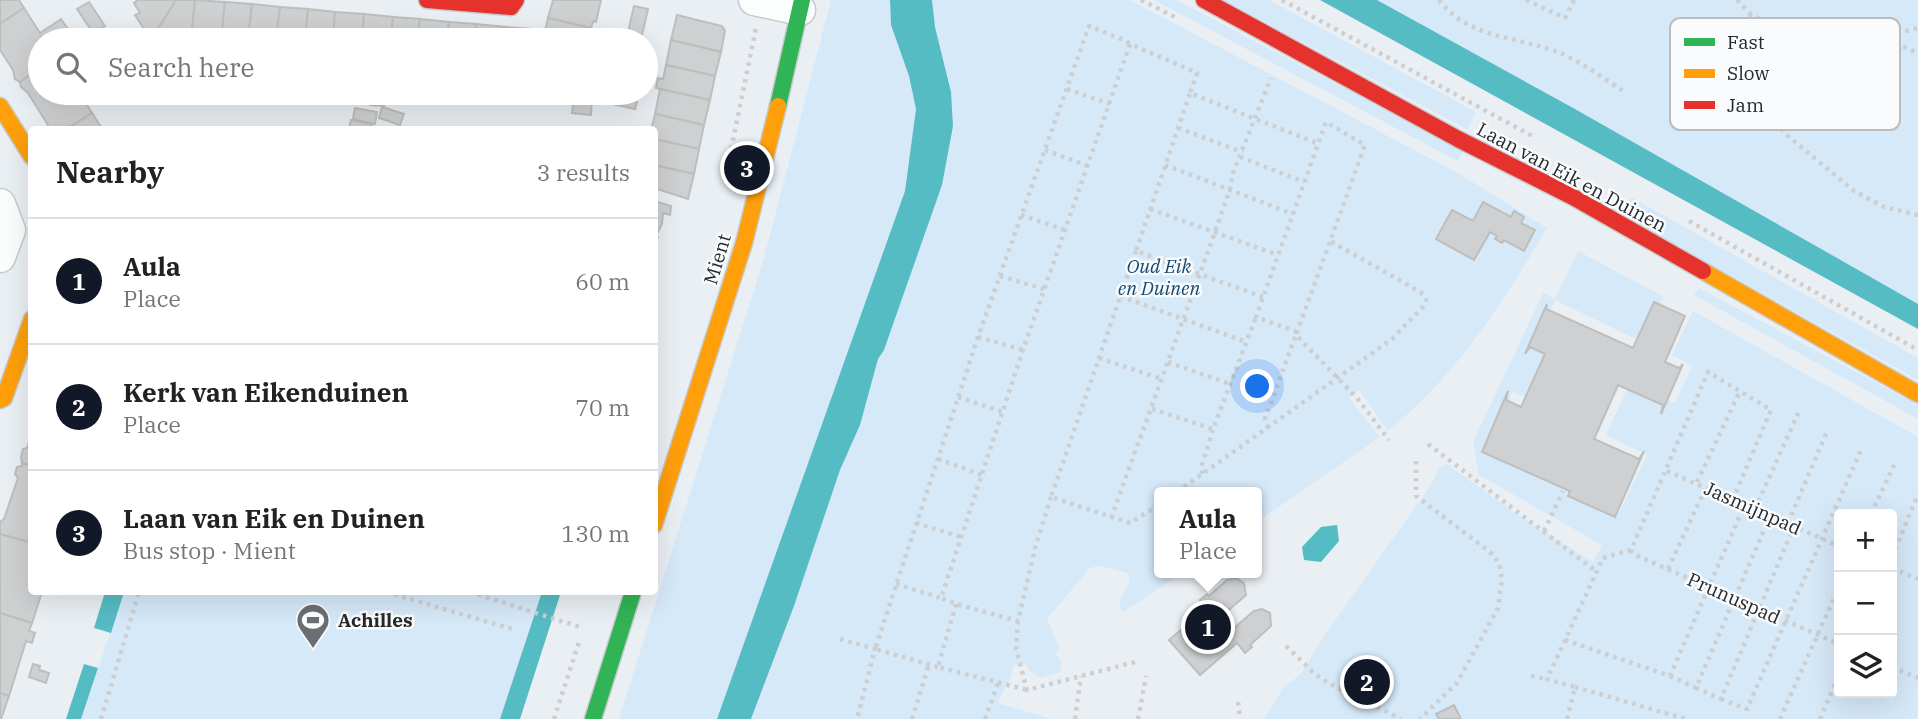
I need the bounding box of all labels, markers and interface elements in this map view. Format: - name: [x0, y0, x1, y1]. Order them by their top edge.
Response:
- legend: [1670, 18, 1900, 130]
- search box: [28, 28, 658, 105]
- text: Fast: [1727, 30, 1765, 54]
- icon: search: [52, 48, 90, 86]
- text: Search here: [108, 50, 254, 84]
- text: Slow: [1727, 61, 1769, 85]
- text: Jam: [1727, 93, 1764, 117]
- street label: Laan van Eik en Duinen: [1473, 117, 1671, 237]
- pin: 3: [724, 142, 770, 194]
- text: Nearby: [56, 152, 164, 191]
- text: 3 results: [537, 157, 630, 187]
- street label: Mient: [698, 231, 736, 287]
- text: Aula: [123, 249, 181, 283]
- park label: Oud Eik en Duinen: [1118, 254, 1200, 300]
- text: 1: [72, 266, 86, 296]
- text: 60 m: [575, 266, 630, 296]
- text: Place: [123, 283, 181, 313]
- your location: [1240, 369, 1274, 403]
- text: Kerk van Eikenduinen: [123, 375, 409, 409]
- text: 2: [72, 392, 86, 422]
- text: 70 m: [575, 392, 630, 422]
- text: Place: [123, 409, 181, 439]
- street label: Jasmijnpad: [1701, 476, 1805, 540]
- popup: [1154, 487, 1262, 578]
- text: Laan van Eik en Duinen: [123, 501, 425, 535]
- text: Aula: [1179, 501, 1237, 535]
- map controls: [1834, 509, 1897, 698]
- button: +: [1834, 509, 1897, 572]
- text: 3: [72, 518, 86, 548]
- text: 130 m: [561, 518, 630, 548]
- text: Bus stop · Mient: [123, 535, 296, 565]
- text: Place: [1179, 535, 1237, 565]
- street label: Prunuspad: [1684, 567, 1784, 629]
- button: −: [1834, 572, 1897, 635]
- sports icon: Achilles: [294, 601, 332, 650]
- pin: 1: [1185, 601, 1231, 653]
- place label: Achilles: [338, 608, 413, 632]
- button: layers: [1834, 635, 1897, 698]
- pin: 2: [1344, 656, 1390, 708]

